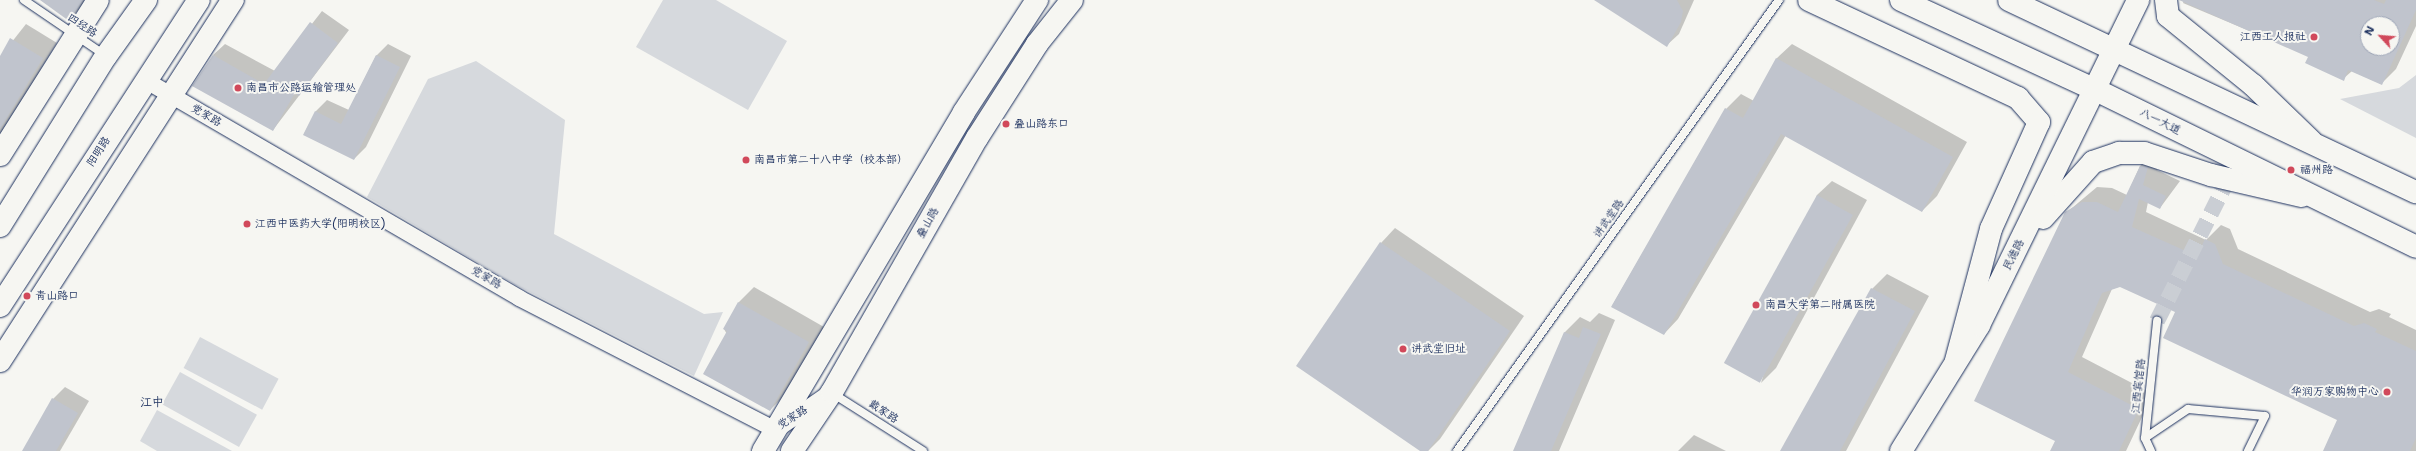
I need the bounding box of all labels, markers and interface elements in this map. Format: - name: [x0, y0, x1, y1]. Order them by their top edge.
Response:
- street label: 四经路: [65, 11, 99, 41]
- north arrow: [2360, 16, 2400, 56]
- text: N: [2361, 24, 2378, 38]
- place label: 江西工人报社: [2240, 30, 2306, 44]
- marker: 江西工人报社: [2309, 32, 2319, 42]
- place label: 南昌市公路运输管理处: [246, 81, 356, 95]
- marker: 南昌市公路运输管理处: [233, 83, 243, 93]
- street label: 党家路: [188, 102, 224, 130]
- street label: 八一大道: [2137, 106, 2183, 138]
- place label: 叠山路东口: [1014, 117, 1069, 131]
- marker: 叠山路东口: [1001, 119, 1011, 129]
- street label: 阳明路: [84, 135, 114, 169]
- place label: 南昌市第二十八中学（校本部）: [754, 153, 908, 167]
- marker: 南昌市第二十八中学（校本部）: [741, 155, 751, 165]
- place label: 福州路: [2300, 163, 2333, 177]
- marker: 福州路: [2285, 164, 2297, 176]
- street label: 讲武堂路: [1591, 197, 1627, 241]
- street label: 叠山路: [914, 205, 942, 241]
- place label: 江西中医药大学(阳明校区): [255, 217, 385, 231]
- marker: 江西中医药大学(阳明校区): [242, 219, 252, 229]
- street label: 民德路: [2001, 237, 2027, 273]
- street label: 党家路: [468, 264, 504, 292]
- place label: 青山路口: [35, 289, 79, 303]
- marker: 青山路口: [22, 291, 32, 301]
- place label: 南昌大学第二附属医院: [1765, 298, 1875, 312]
- marker: 南昌大学第二附属医院: [1750, 299, 1762, 311]
- place label: 讲武堂旧址: [1411, 342, 1466, 356]
- marker: 讲武堂旧址: [1398, 344, 1408, 354]
- street label: 江西宾馆路: [2130, 358, 2148, 414]
- place label: 华润万家购物中心: [2291, 385, 2379, 399]
- marker: 华润万家购物中心: [2382, 387, 2392, 397]
- district label: 江中: [140, 396, 164, 410]
- street label: 戴家路: [866, 397, 900, 427]
- street label: 党家路: [776, 403, 810, 433]

